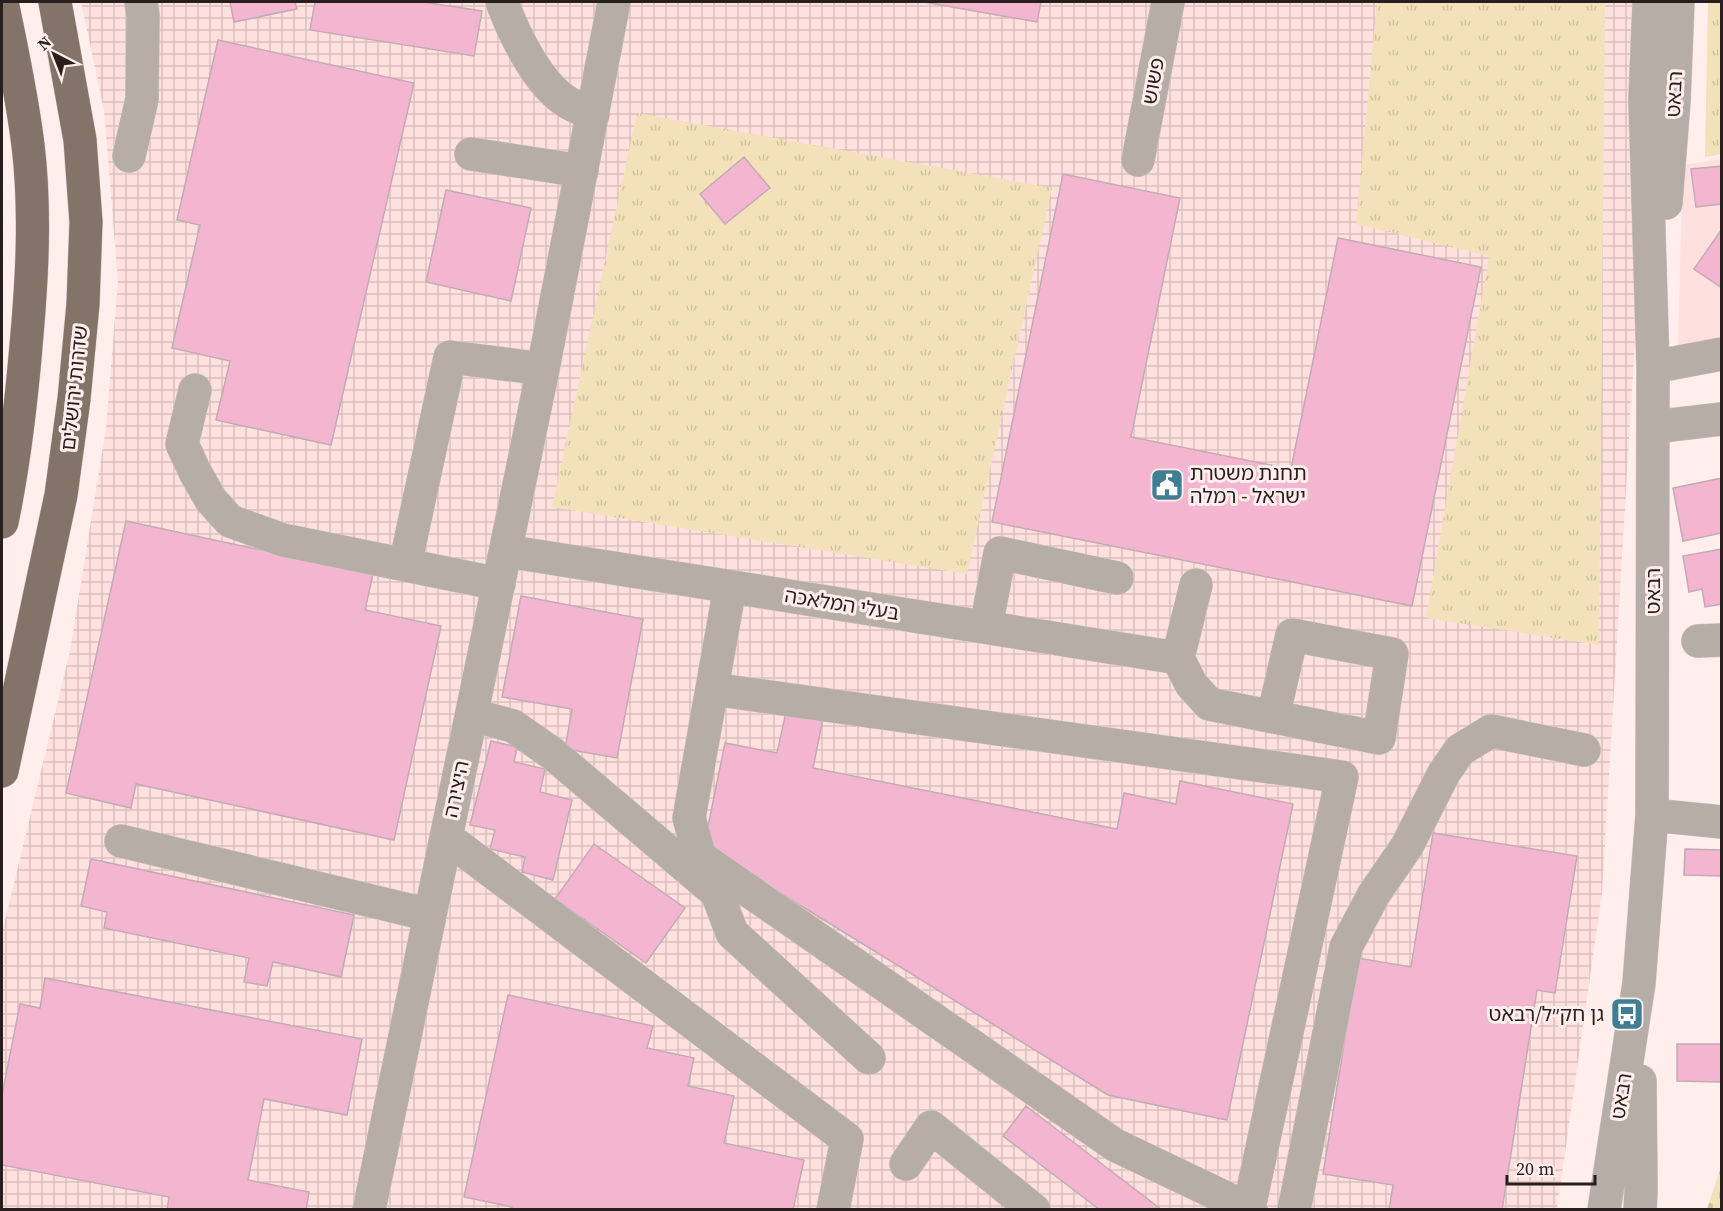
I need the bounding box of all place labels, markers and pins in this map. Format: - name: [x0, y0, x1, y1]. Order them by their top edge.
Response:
- place label: תחנת משטרת ישראל - רמלה: [1190, 459, 1307, 510]
- public building icon: תחנת משטרת ישראל - רמלה: [1149, 467, 1185, 503]
- bus stop icon: גן חק״ל/רבאט: [1609, 996, 1645, 1032]
- place label: גן חק״ל/רבאט: [1489, 1000, 1605, 1028]

